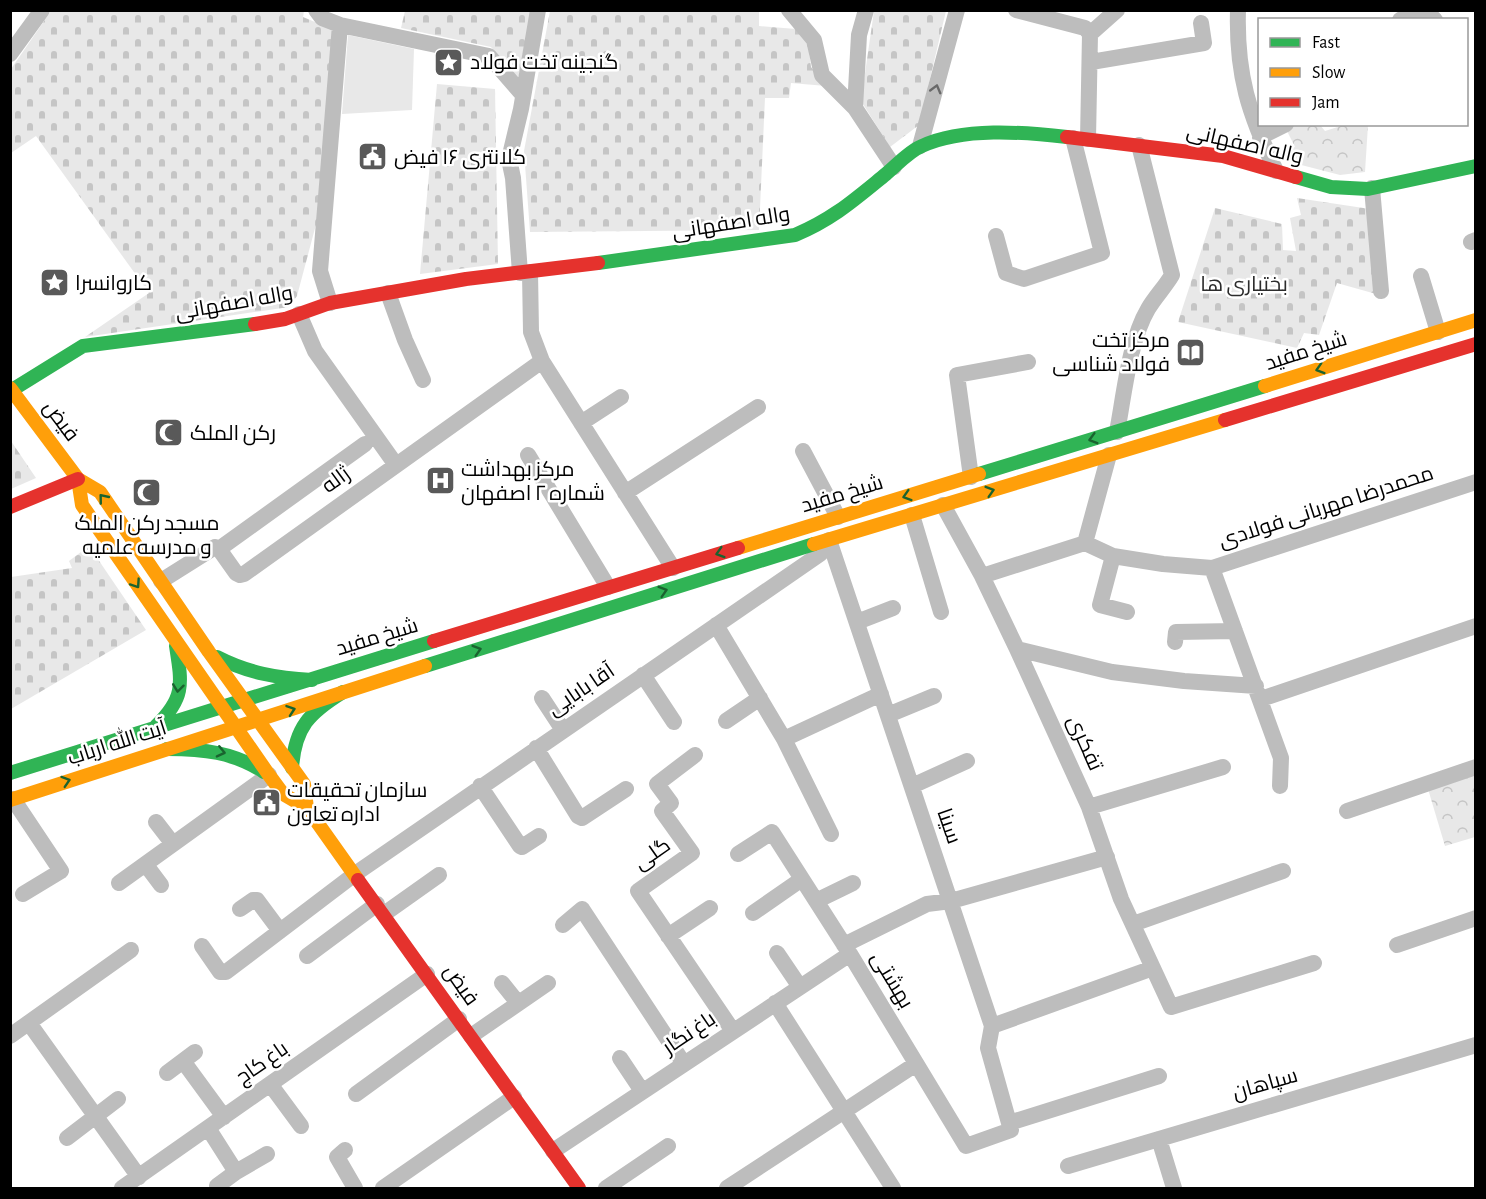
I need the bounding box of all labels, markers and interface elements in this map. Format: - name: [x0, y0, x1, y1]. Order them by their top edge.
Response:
- legend: [1258, 18, 1468, 126]
- text: Fast: [1312, 34, 1340, 52]
- place icon: گنجینه تخت فولاد: [433, 46, 465, 78]
- place label: گنجینه تخت فولاد: [470, 52, 618, 74]
- text: Slow: [1312, 64, 1345, 82]
- one-way arrow: [929, 85, 942, 95]
- text: Jam: [1312, 94, 1340, 112]
- street label: واله اصفهانی: [1184, 120, 1305, 170]
- public building icon: کلانتری ۱۶ فیض: [357, 141, 389, 173]
- place label: کلانتری ۱۶ فیض: [394, 147, 526, 170]
- street label: واله اصفهانی: [671, 203, 792, 245]
- place icon: کاروانسرا: [38, 267, 70, 299]
- place label: کاروانسرا: [75, 273, 152, 295]
- park label: بختیاری ها: [1200, 274, 1288, 297]
- street label: واله اصفهانی: [174, 282, 295, 326]
- street label: شیخ مفید: [1263, 328, 1350, 377]
- place label: مرکز تخت فولاد شناسی: [1052, 330, 1170, 377]
- library icon: مرکز تخت فولاد شناسی: [1175, 336, 1207, 368]
- one-way arrow: [1315, 362, 1326, 374]
- street label: فیض: [38, 397, 83, 446]
- mosque icon: رکن الملک: [153, 417, 185, 449]
- place label: رکن الملک: [190, 423, 276, 446]
- one-way arrow: [1088, 432, 1099, 444]
- place label: مرکز بهداشت شماره ۲ اصفهان: [461, 459, 605, 506]
- street label: محمدرضا مهربانی فولادی: [1216, 462, 1437, 554]
- street label: ژاله: [318, 463, 355, 498]
- hospital icon: مرکز بهداشت شماره ۲ اصفهان: [424, 465, 456, 497]
- street label: شیخ مفید: [799, 472, 886, 519]
- mosque icon: مسجد رکن الملک و مدرسه علمیه: [131, 476, 163, 508]
- one-way arrow: [984, 486, 995, 498]
- one-way arrow: [902, 489, 913, 501]
- one-way arrow: [100, 494, 111, 505]
- place label: مسجد رکن الملک و مدرسه علمیه: [75, 513, 219, 559]
- one-way arrow: [715, 546, 726, 559]
- one-way arrow: [129, 577, 140, 588]
- one-way arrow: [657, 586, 668, 599]
- street label: شیخ مفید: [334, 615, 421, 662]
- one-way arrow: [471, 645, 482, 657]
- street label: آقا بابایی: [543, 658, 620, 722]
- one-way arrow: [173, 683, 185, 693]
- one-way arrow: [285, 704, 296, 717]
- street label: تفکری: [1062, 712, 1107, 775]
- street label: آیت الله ارباب: [64, 713, 170, 770]
- one-way arrow: [216, 745, 226, 758]
- one-way arrow: [60, 776, 71, 789]
- place label: سازمان تحقیقات اداره تعاون: [287, 780, 427, 827]
- public building icon: سازمان تحقیقات اداره تعاون: [250, 786, 282, 818]
- street label: سینا: [933, 806, 965, 846]
- street label: گلی: [630, 834, 675, 875]
- street label: بهشتی: [865, 948, 917, 1013]
- street label: فیض: [438, 961, 482, 1010]
- street label: باغ نگار: [658, 1008, 721, 1061]
- street label: باغ کاج: [232, 1038, 294, 1091]
- street label: سپاهان: [1230, 1065, 1300, 1105]

